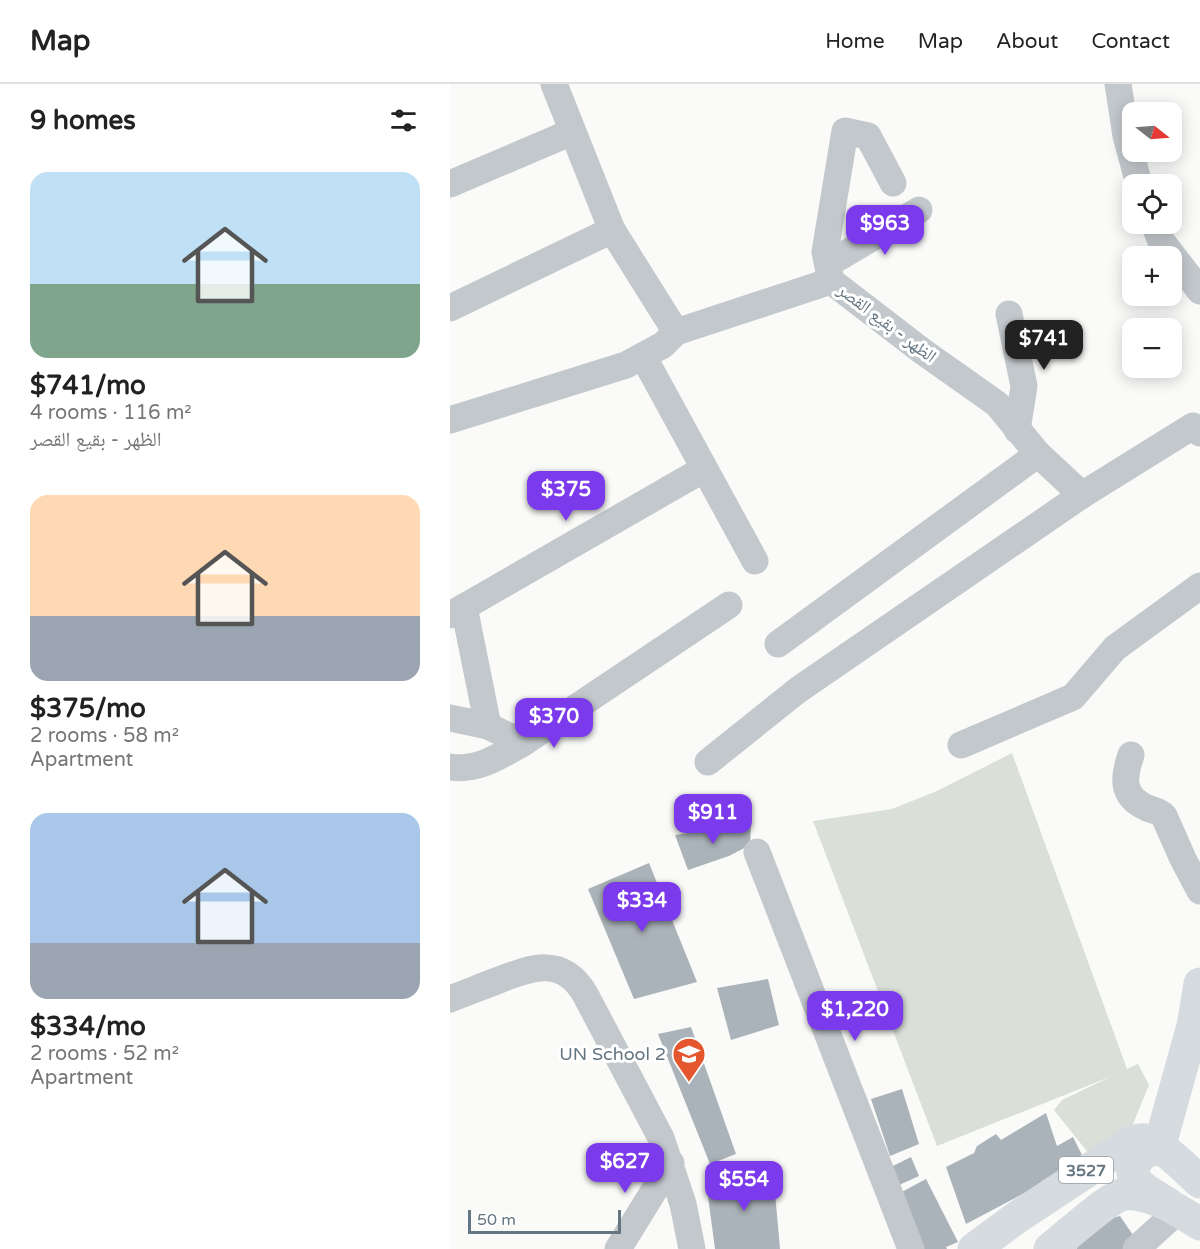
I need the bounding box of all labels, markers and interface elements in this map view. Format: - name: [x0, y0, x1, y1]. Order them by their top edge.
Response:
- text: Map: [30, 24, 90, 58]
- text: Home: [825, 29, 885, 54]
- text: Map: [918, 29, 963, 54]
- text: About: [996, 29, 1058, 54]
- text: Contact: [1091, 29, 1170, 54]
- north arrow: [1122, 102, 1182, 162]
- map controls: [1122, 102, 1182, 378]
- icon: filters: [387, 104, 420, 137]
- text: 9 homes: [30, 105, 136, 136]
- button: locate: [1122, 174, 1182, 234]
- pin: $963: [849, 205, 921, 256]
- icon: home: [171, 211, 279, 319]
- text: $963: [860, 212, 910, 236]
- button: +: [1122, 246, 1182, 306]
- street label: الظهر - بقيع القصر: [832, 278, 941, 368]
- button: −: [1122, 318, 1182, 378]
- pin: $741: [1008, 320, 1080, 371]
- text: $741: [1019, 327, 1069, 351]
- text: $741/mo: [30, 370, 146, 401]
- text: 4 rooms · 116 m²: [30, 401, 192, 425]
- text: الظهر - بقيع القصر: [30, 428, 161, 452]
- pin: $375: [530, 471, 602, 522]
- text: $375: [541, 478, 591, 502]
- icon: home: [171, 534, 279, 642]
- text: $375/mo: [30, 693, 146, 724]
- pin: $370: [518, 698, 590, 749]
- text: $370: [529, 705, 579, 729]
- text: 2 rooms · 58 m²: [30, 724, 179, 748]
- text: Apartment: [30, 748, 133, 772]
- pin: $911: [677, 794, 749, 845]
- text: $911: [688, 801, 738, 825]
- icon: home: [171, 852, 279, 960]
- pin: $334: [606, 882, 678, 933]
- text: $334: [617, 889, 667, 913]
- pin: $1,220: [806, 991, 904, 1042]
- text: $1,220: [821, 998, 889, 1022]
- text: $334/mo: [30, 1011, 146, 1042]
- school or university icon: UN School 2: [671, 1036, 707, 1083]
- text: 2 rooms · 52 m²: [30, 1042, 179, 1066]
- place label: UN School 2: [559, 1043, 666, 1065]
- text: Apartment: [30, 1066, 133, 1090]
- pin: $627: [589, 1143, 661, 1194]
- text: $627: [600, 1150, 650, 1174]
- road number: 3527: [1059, 1157, 1113, 1183]
- pin: $554: [708, 1161, 780, 1212]
- text: $554: [719, 1168, 769, 1192]
- scale bar: [468, 1207, 621, 1234]
- text: 50 m: [477, 1210, 516, 1230]

